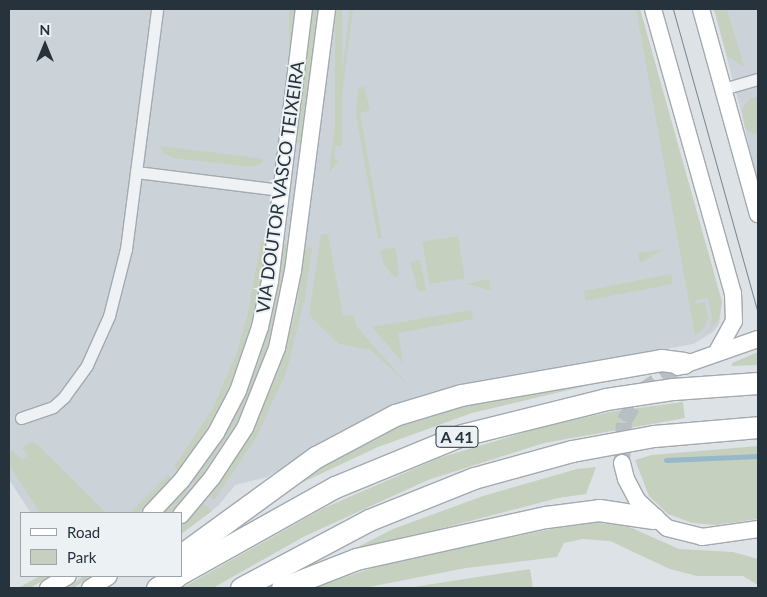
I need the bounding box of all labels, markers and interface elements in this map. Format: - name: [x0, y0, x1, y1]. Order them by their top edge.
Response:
- north arrow: [20, 20, 70, 70]
- text: N: [40, 21, 50, 38]
- street label: VIA DOUTOR VASCO TEIXEIRA: [251, 59, 309, 315]
- road number: A 41: [434, 424, 480, 451]
- legend: [20, 512, 182, 577]
- text: Road: [67, 523, 100, 541]
- text: Park: [67, 548, 96, 566]

